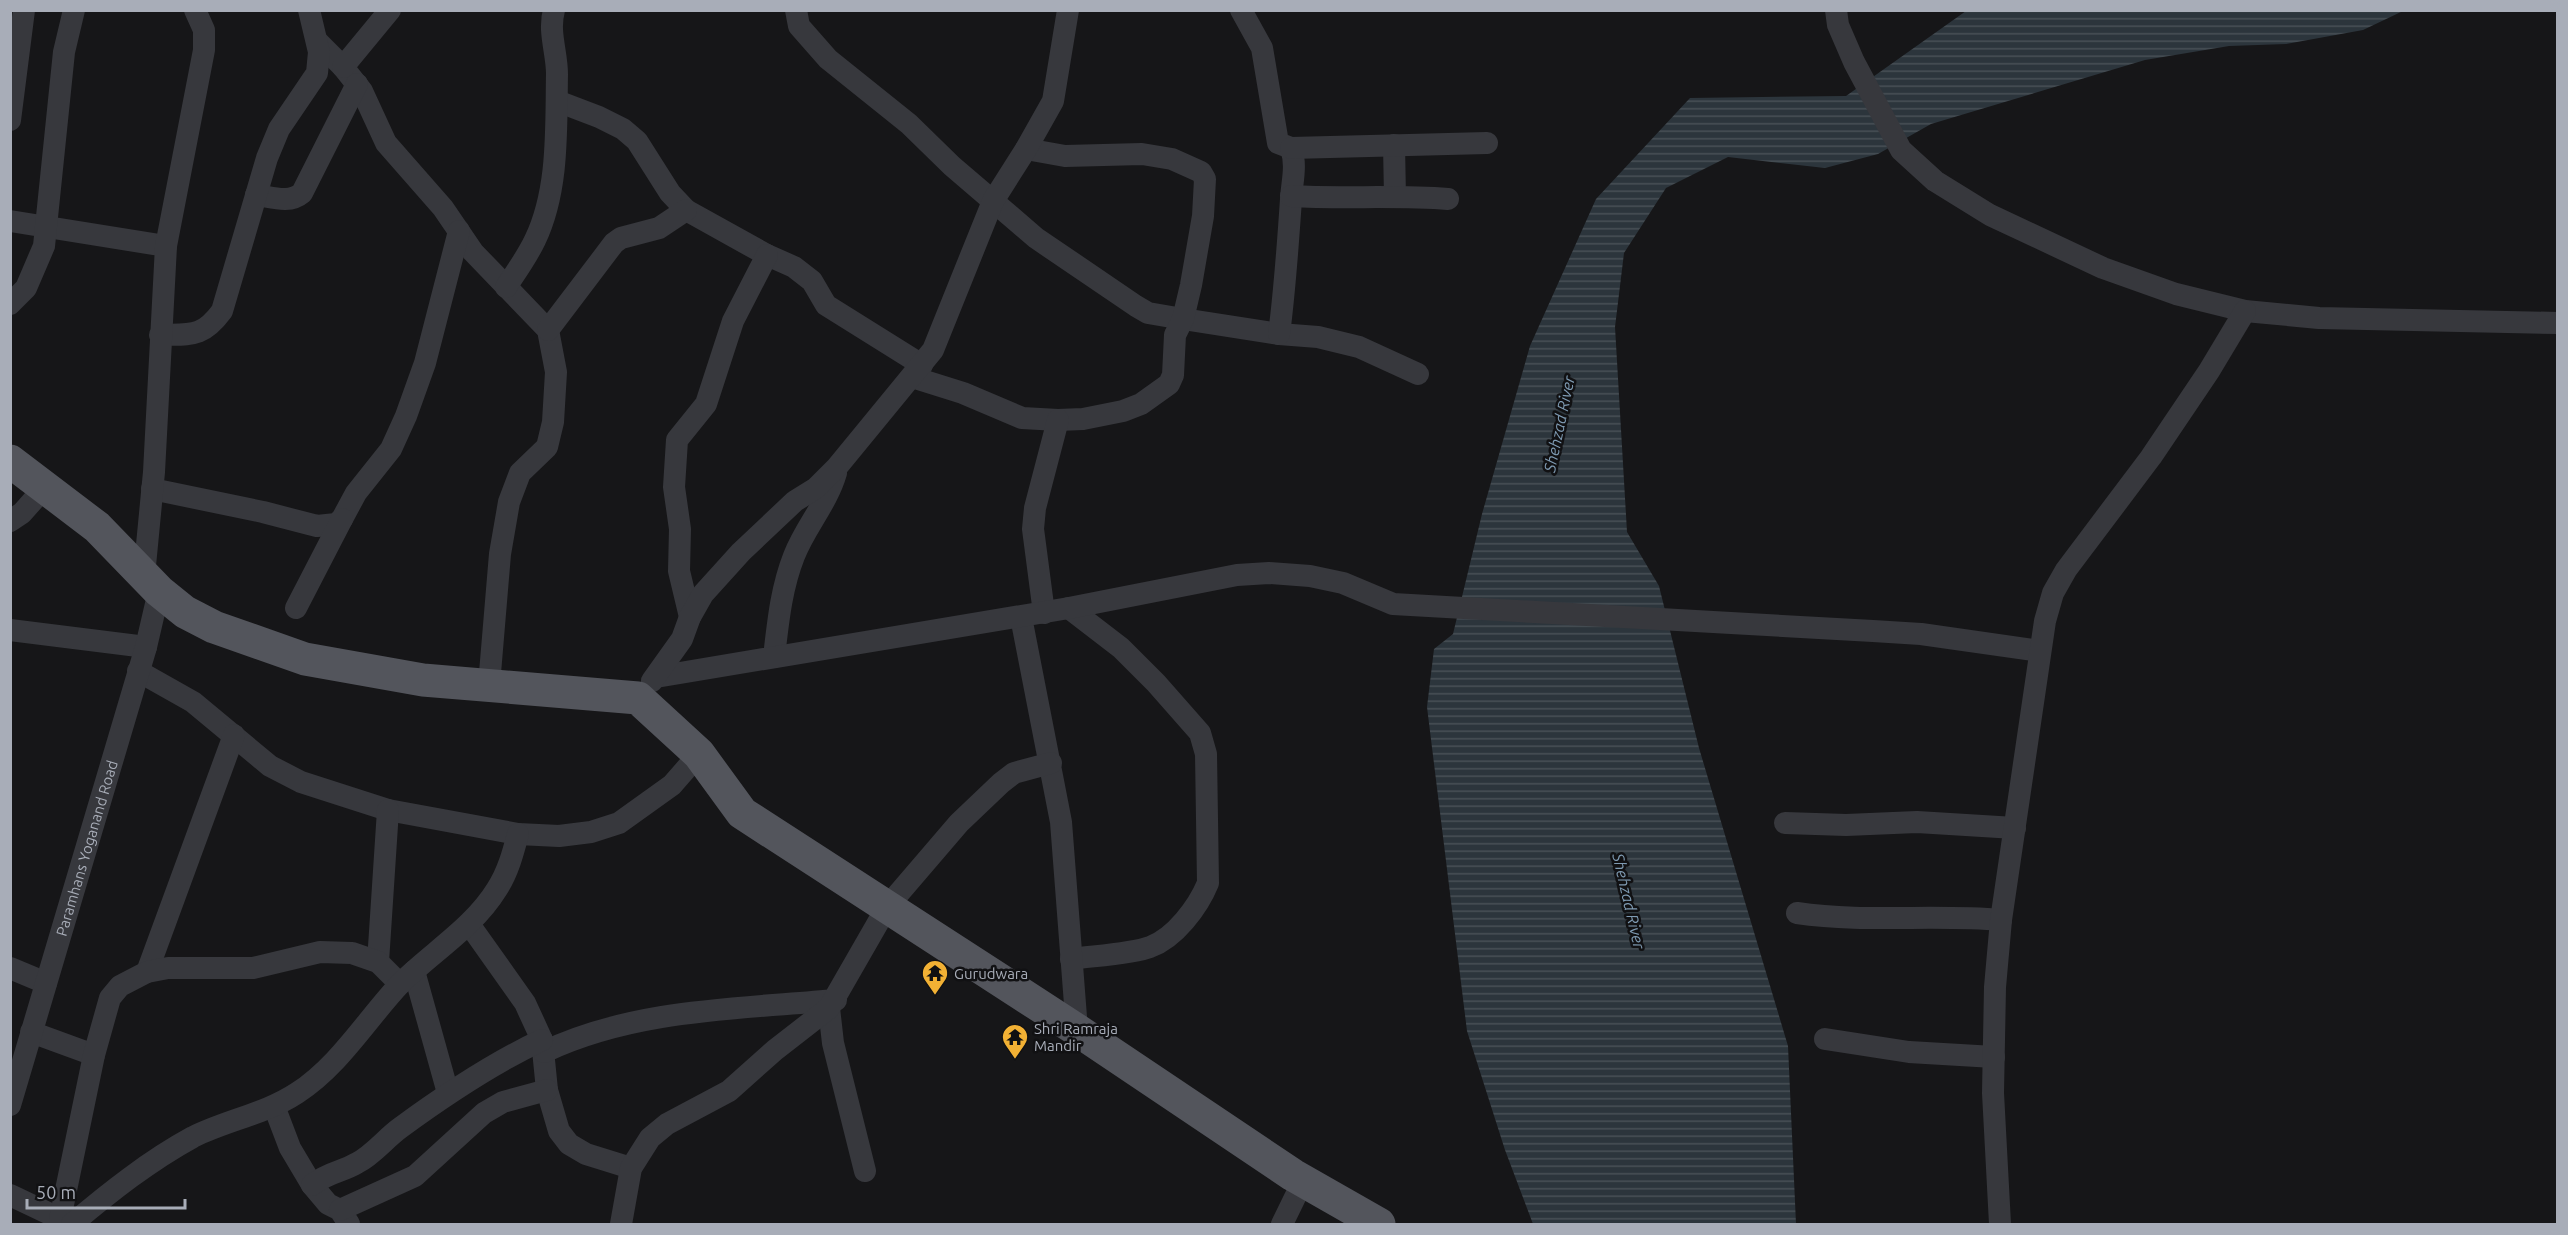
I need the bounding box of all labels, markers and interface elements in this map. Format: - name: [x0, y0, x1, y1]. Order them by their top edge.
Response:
- water label: Shehzad River: [1540, 373, 1578, 475]
- street label: Paramhans Yoganand Road: [52, 758, 120, 938]
- water label: Shehzad River: [1609, 850, 1649, 952]
- temple icon: Gurudwara: [920, 958, 950, 996]
- place label: Gurudwara: [954, 965, 1028, 982]
- place label: Shri Ramraja Mandir: [1034, 1020, 1118, 1054]
- temple icon: Shri Ramraja Mandir: [1000, 1022, 1030, 1060]
- scale bar: [27, 1172, 184, 1210]
- text: 50 m: [36, 1182, 76, 1202]

